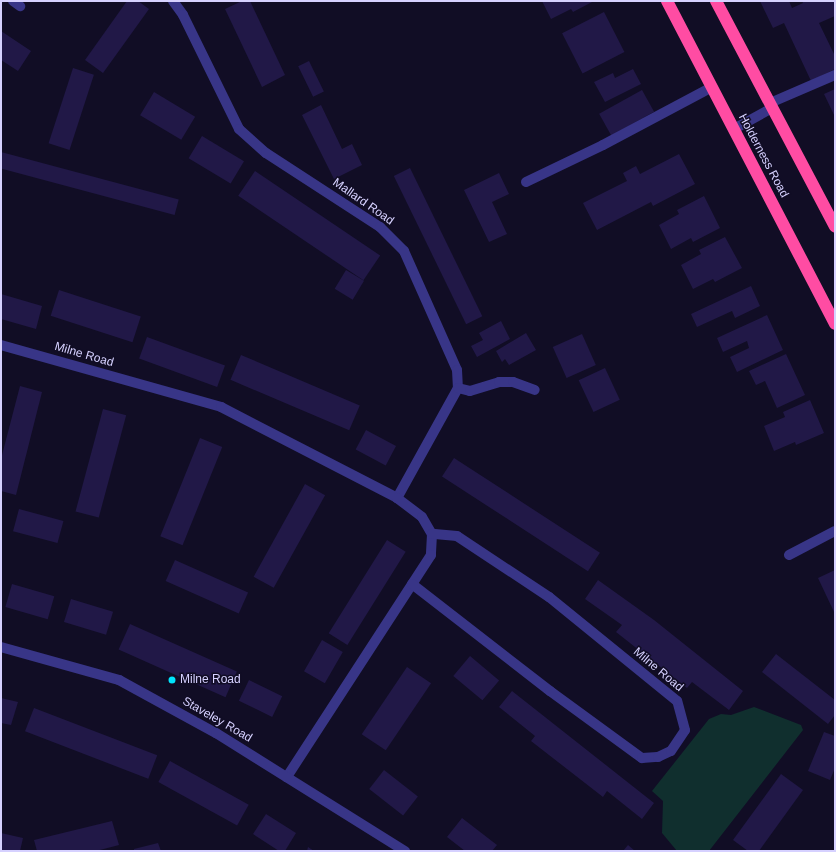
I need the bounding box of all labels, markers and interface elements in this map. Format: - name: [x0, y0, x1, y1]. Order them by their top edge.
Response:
- street label: Holderness Road: [735, 112, 791, 200]
- street label: Mallard Road: [330, 176, 396, 228]
- street label: Milne Road: [53, 340, 115, 370]
- street label: Milne Road: [630, 645, 686, 695]
- place label: Milne Road: [180, 673, 241, 687]
- marker: Milne Road: [167, 675, 177, 685]
- street label: Staveley Road: [180, 694, 254, 746]

